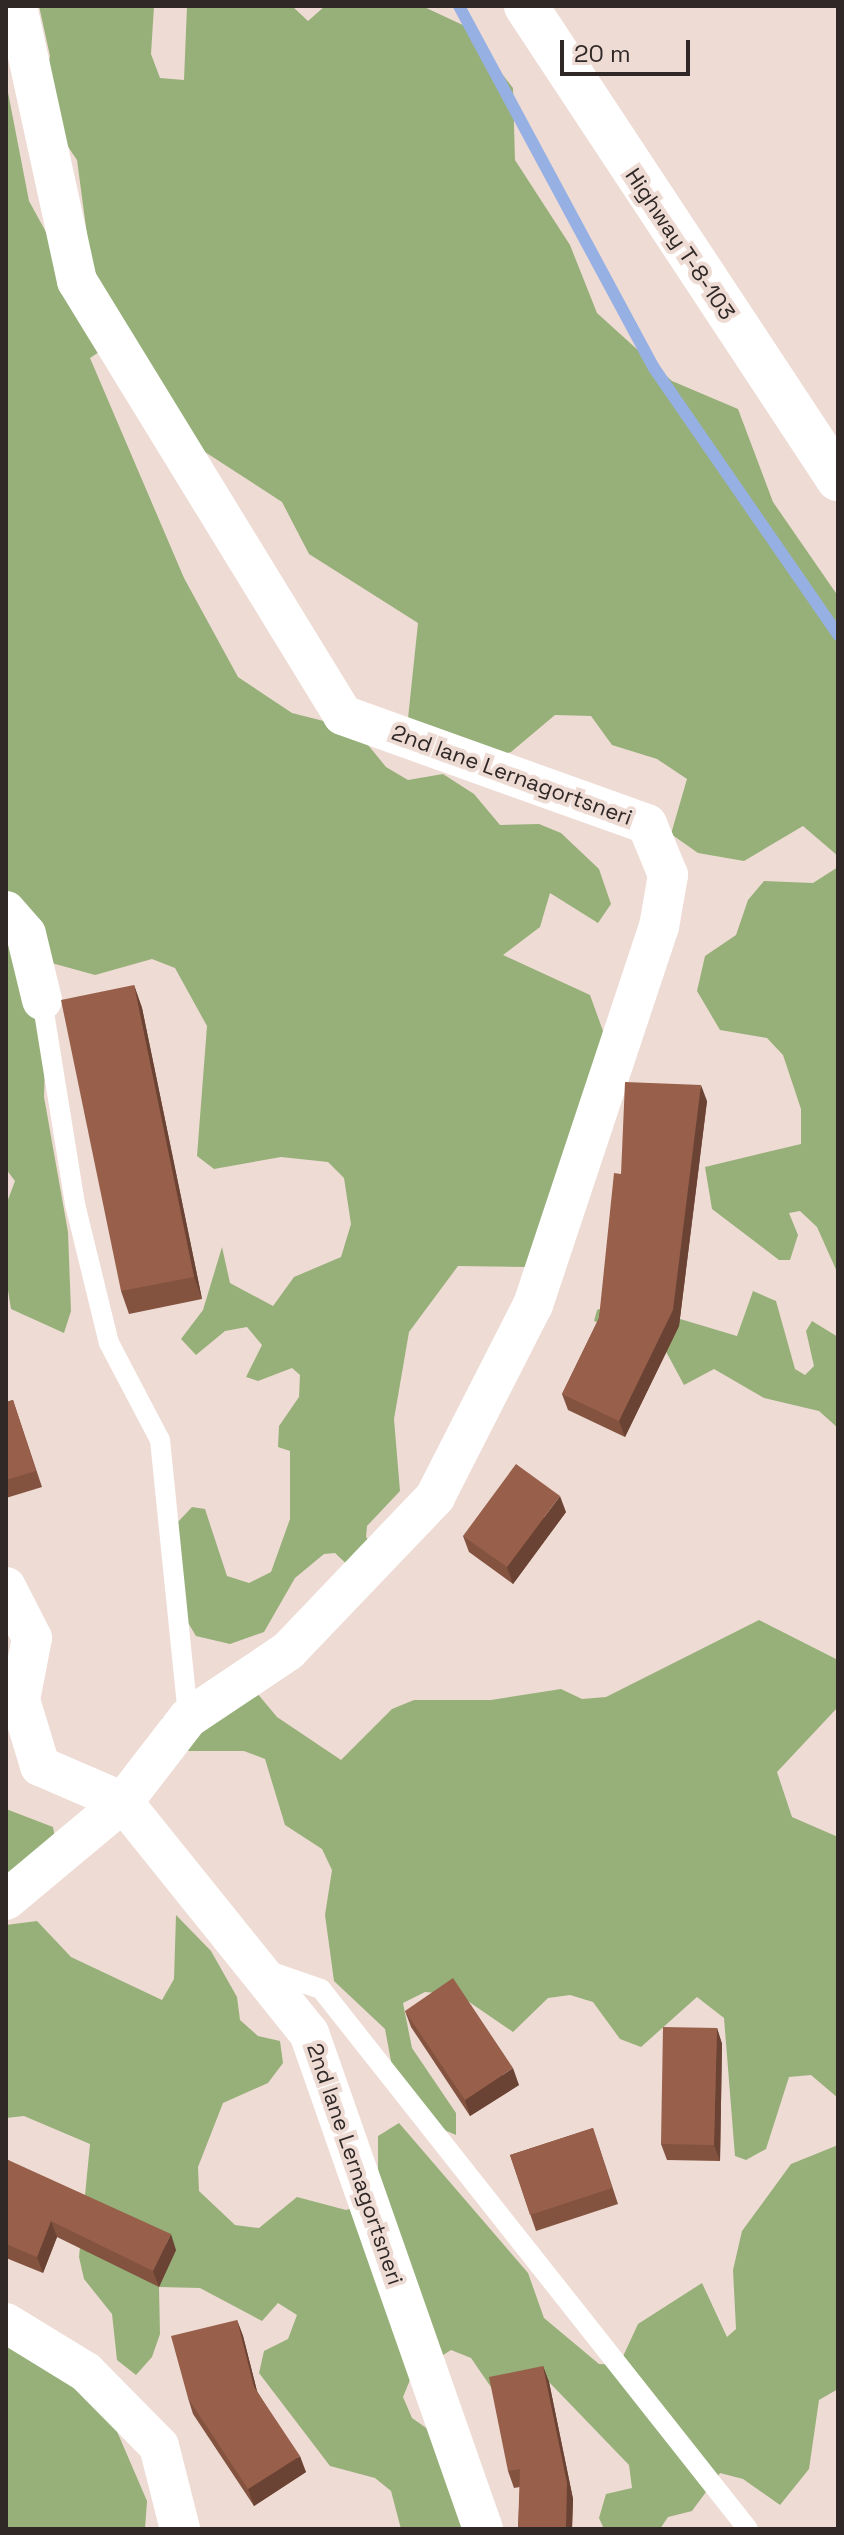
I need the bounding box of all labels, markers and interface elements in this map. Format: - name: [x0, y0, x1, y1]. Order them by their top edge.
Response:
- scale bar: [564, 24, 694, 74]
- text: 20 m: [574, 38, 631, 69]
- street label: Highway T-8-103: [619, 163, 741, 325]
- street label: 2nd lane Lernagortsneri: [388, 719, 636, 831]
- street label: 2nd lane Lernagortsneri: [301, 2040, 409, 2288]

